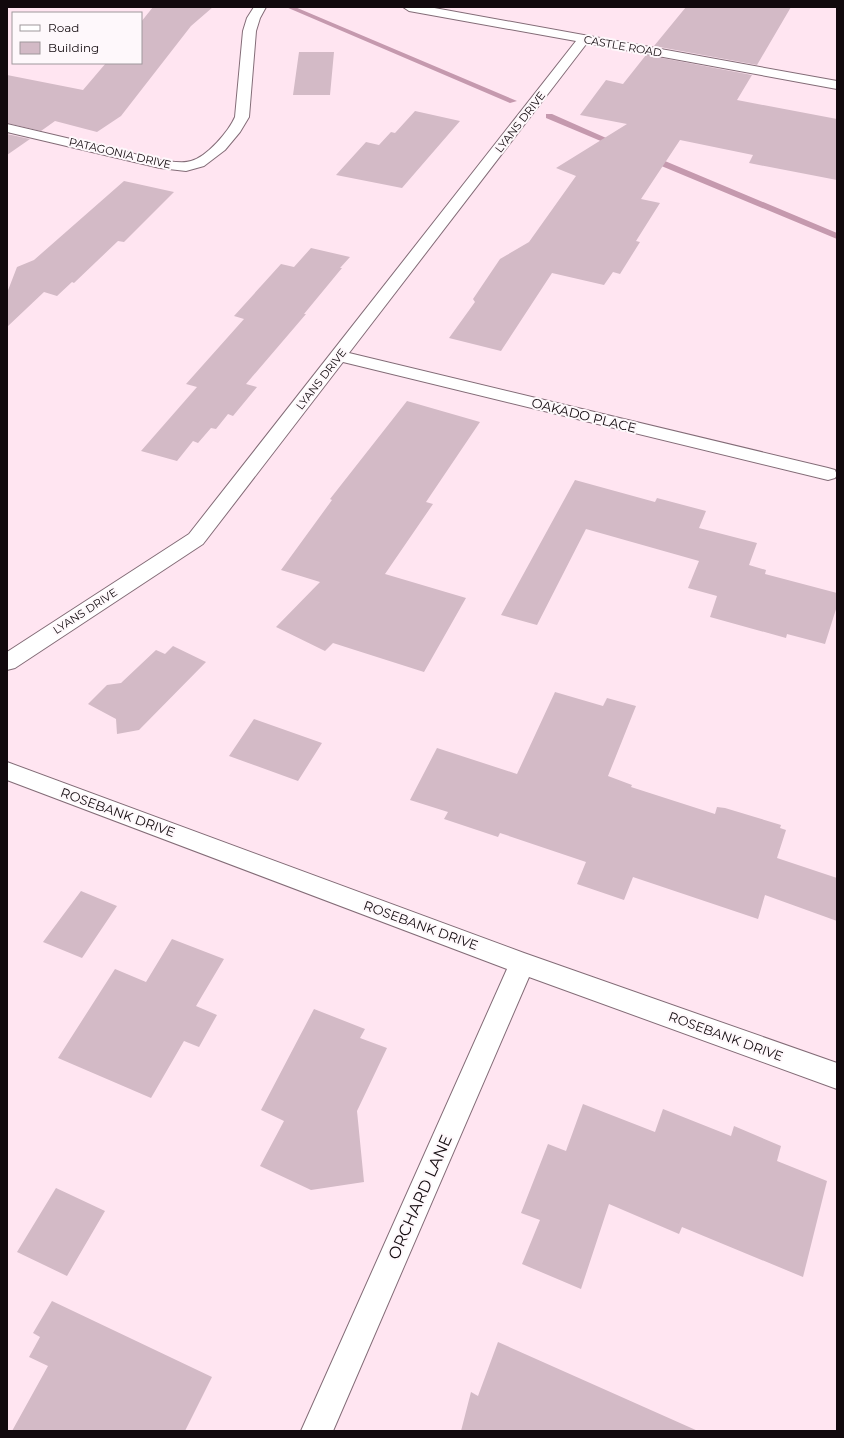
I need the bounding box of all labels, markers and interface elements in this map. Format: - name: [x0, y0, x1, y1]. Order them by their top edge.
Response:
- legend: [12, 12, 142, 64]
- text: Road: [48, 20, 79, 35]
- street label: CASTLE ROAD: [583, 32, 663, 60]
- text: Building: [48, 40, 99, 55]
- street label: LYANS DRIVE: [492, 89, 548, 155]
- street label: PATAGONIA DRIVE: [68, 134, 172, 172]
- street label: LYANS DRIVE: [293, 346, 349, 412]
- street label: OAKADO PLACE: [530, 394, 638, 436]
- street label: LYANS DRIVE: [50, 585, 120, 637]
- street label: ROSEBANK DRIVE: [59, 784, 177, 840]
- street label: ROSEBANK DRIVE: [362, 897, 480, 953]
- street label: ROSEBANK DRIVE: [667, 1008, 785, 1064]
- street label: ORCHARD LANE: [384, 1132, 456, 1262]

